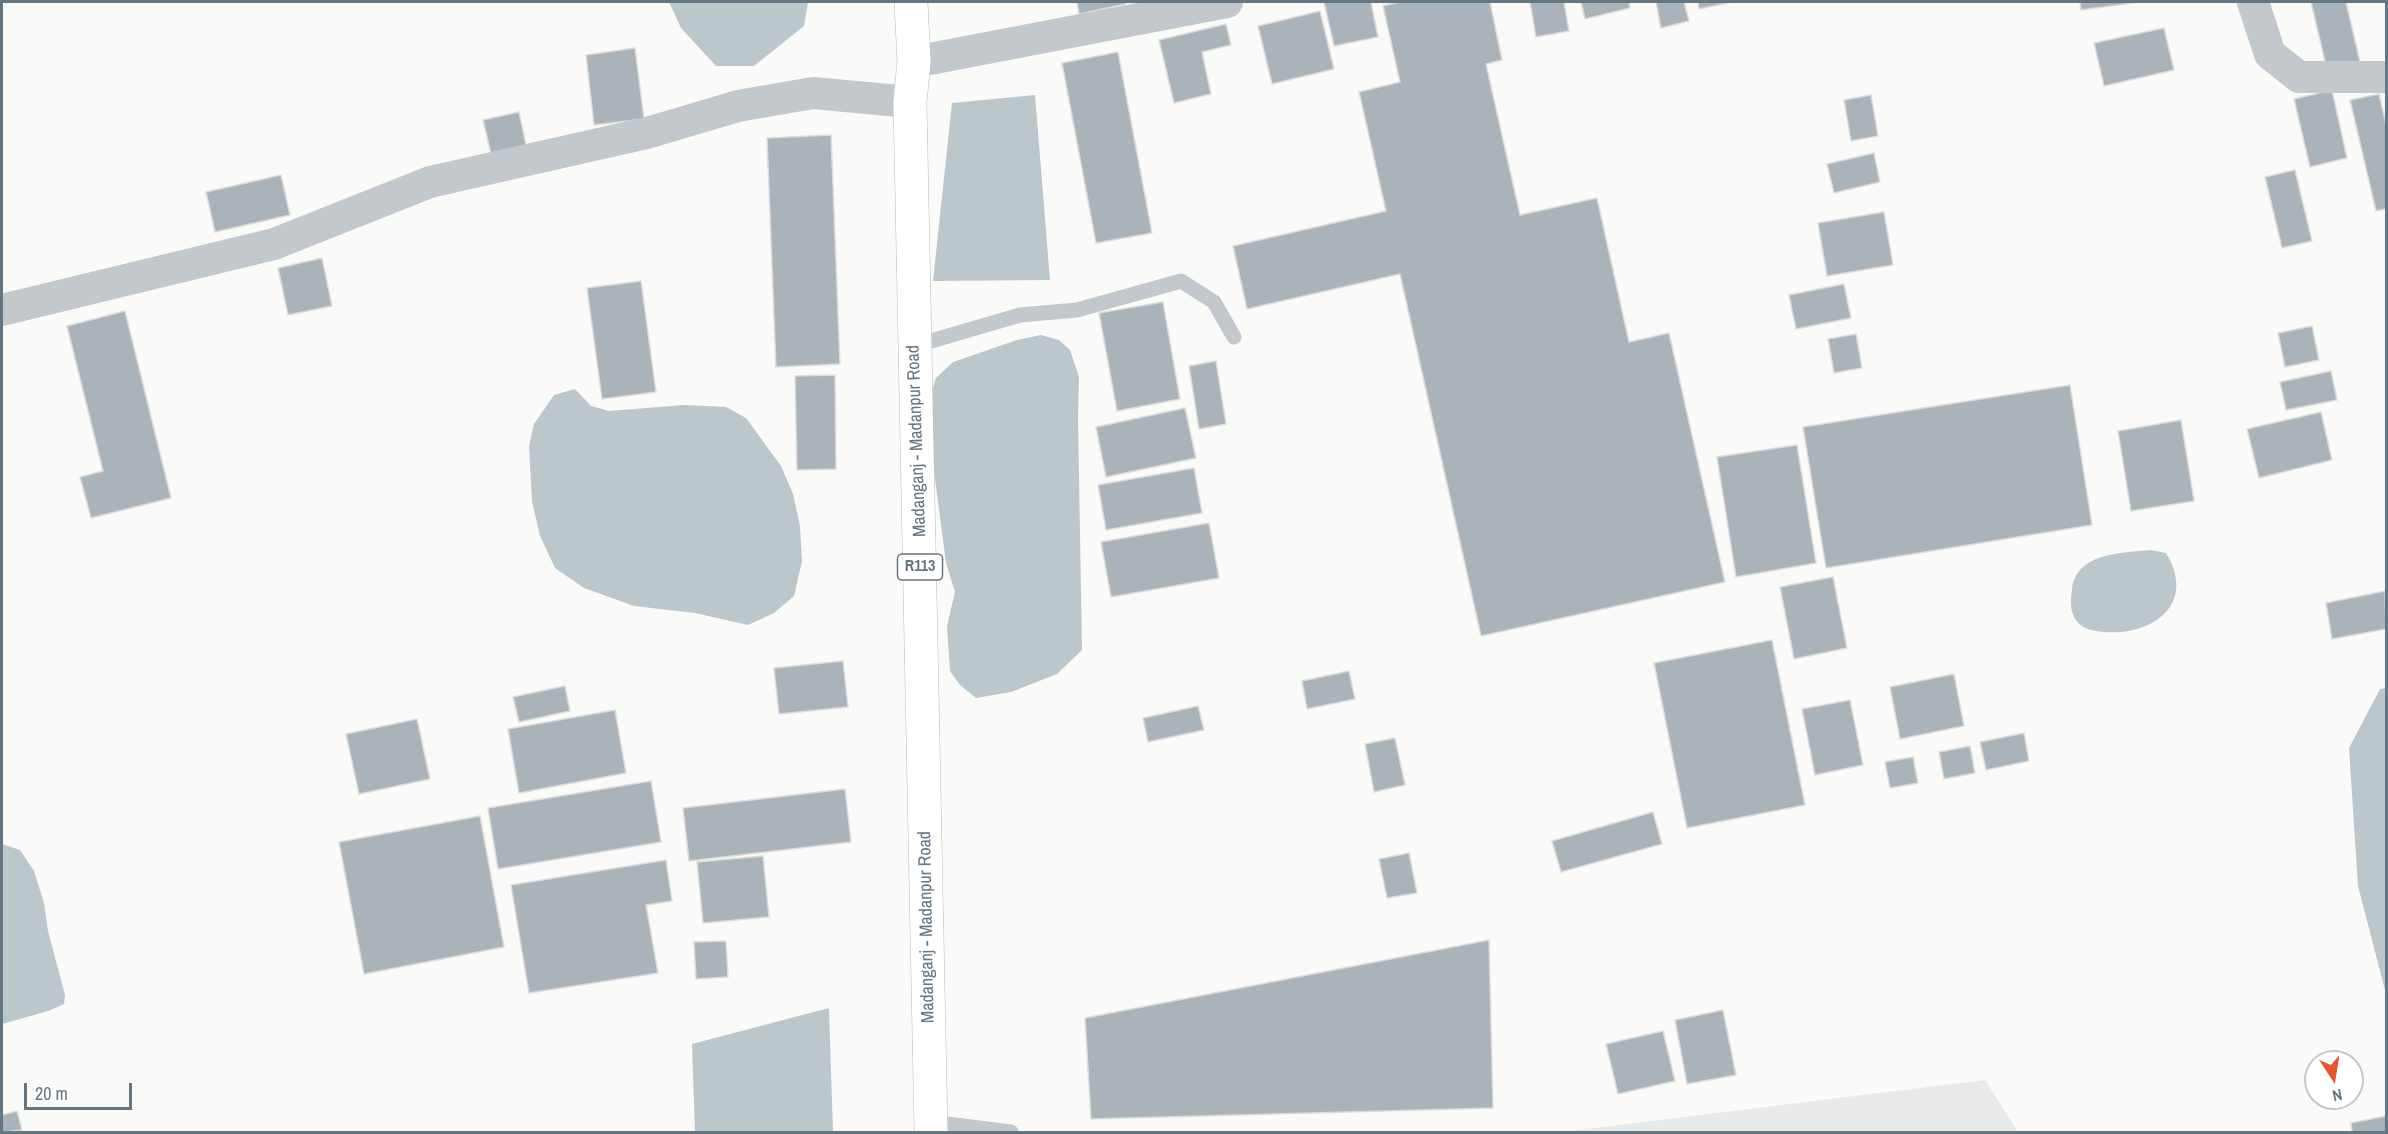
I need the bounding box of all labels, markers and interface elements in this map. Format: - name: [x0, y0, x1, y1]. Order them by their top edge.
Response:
- street label: Madanganj - Madanpur Road: [903, 345, 931, 537]
- road number: R113: [898, 554, 942, 580]
- street label: Madanganj - Madanpur Road: [915, 831, 939, 1023]
- north arrow: [2304, 1050, 2364, 1110]
- scale bar: [27, 1071, 135, 1109]
- text: 20 m: [35, 1081, 68, 1106]
- text: N: [2330, 1084, 2344, 1107]

